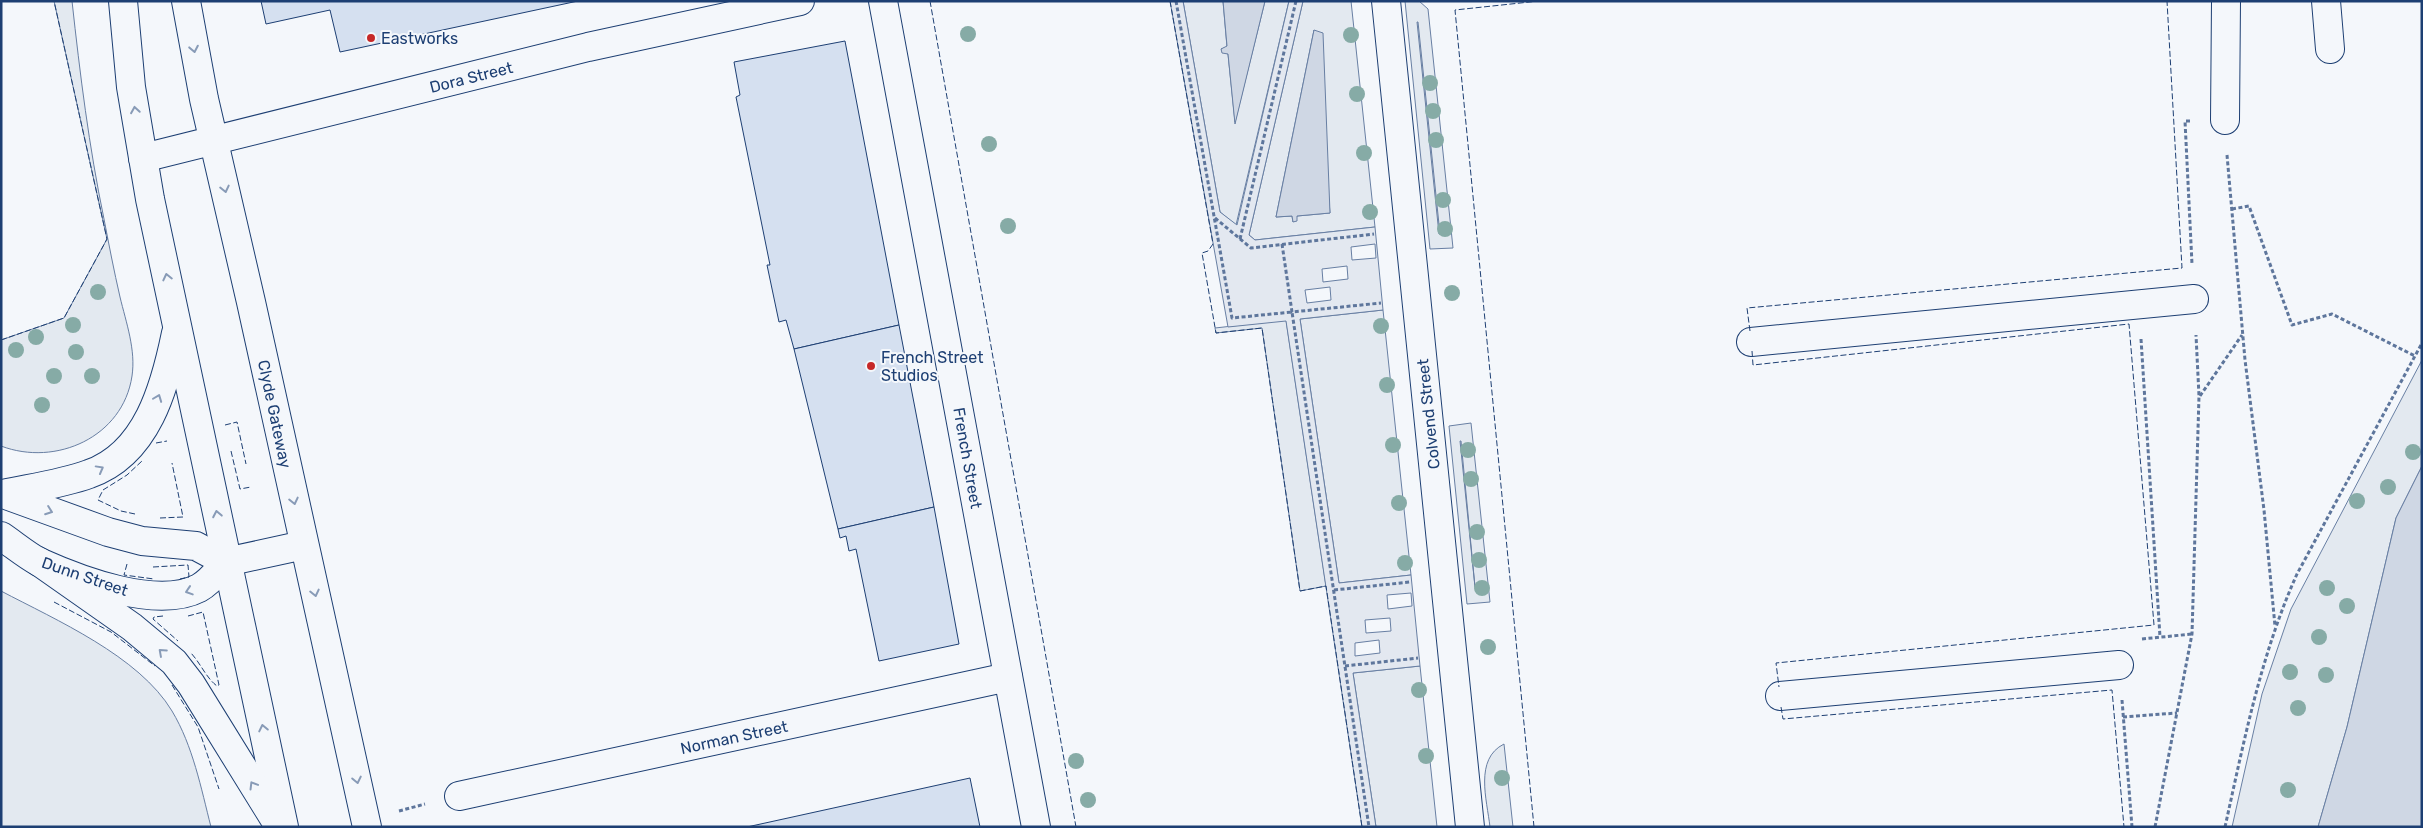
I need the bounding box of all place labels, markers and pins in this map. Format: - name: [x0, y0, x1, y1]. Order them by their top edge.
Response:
- place label: Eastworks: [381, 29, 458, 48]
- marker: Eastworks: [365, 32, 377, 44]
- place label: French Street Studios: [881, 348, 983, 385]
- marker: French Street Studios: [865, 360, 877, 372]

